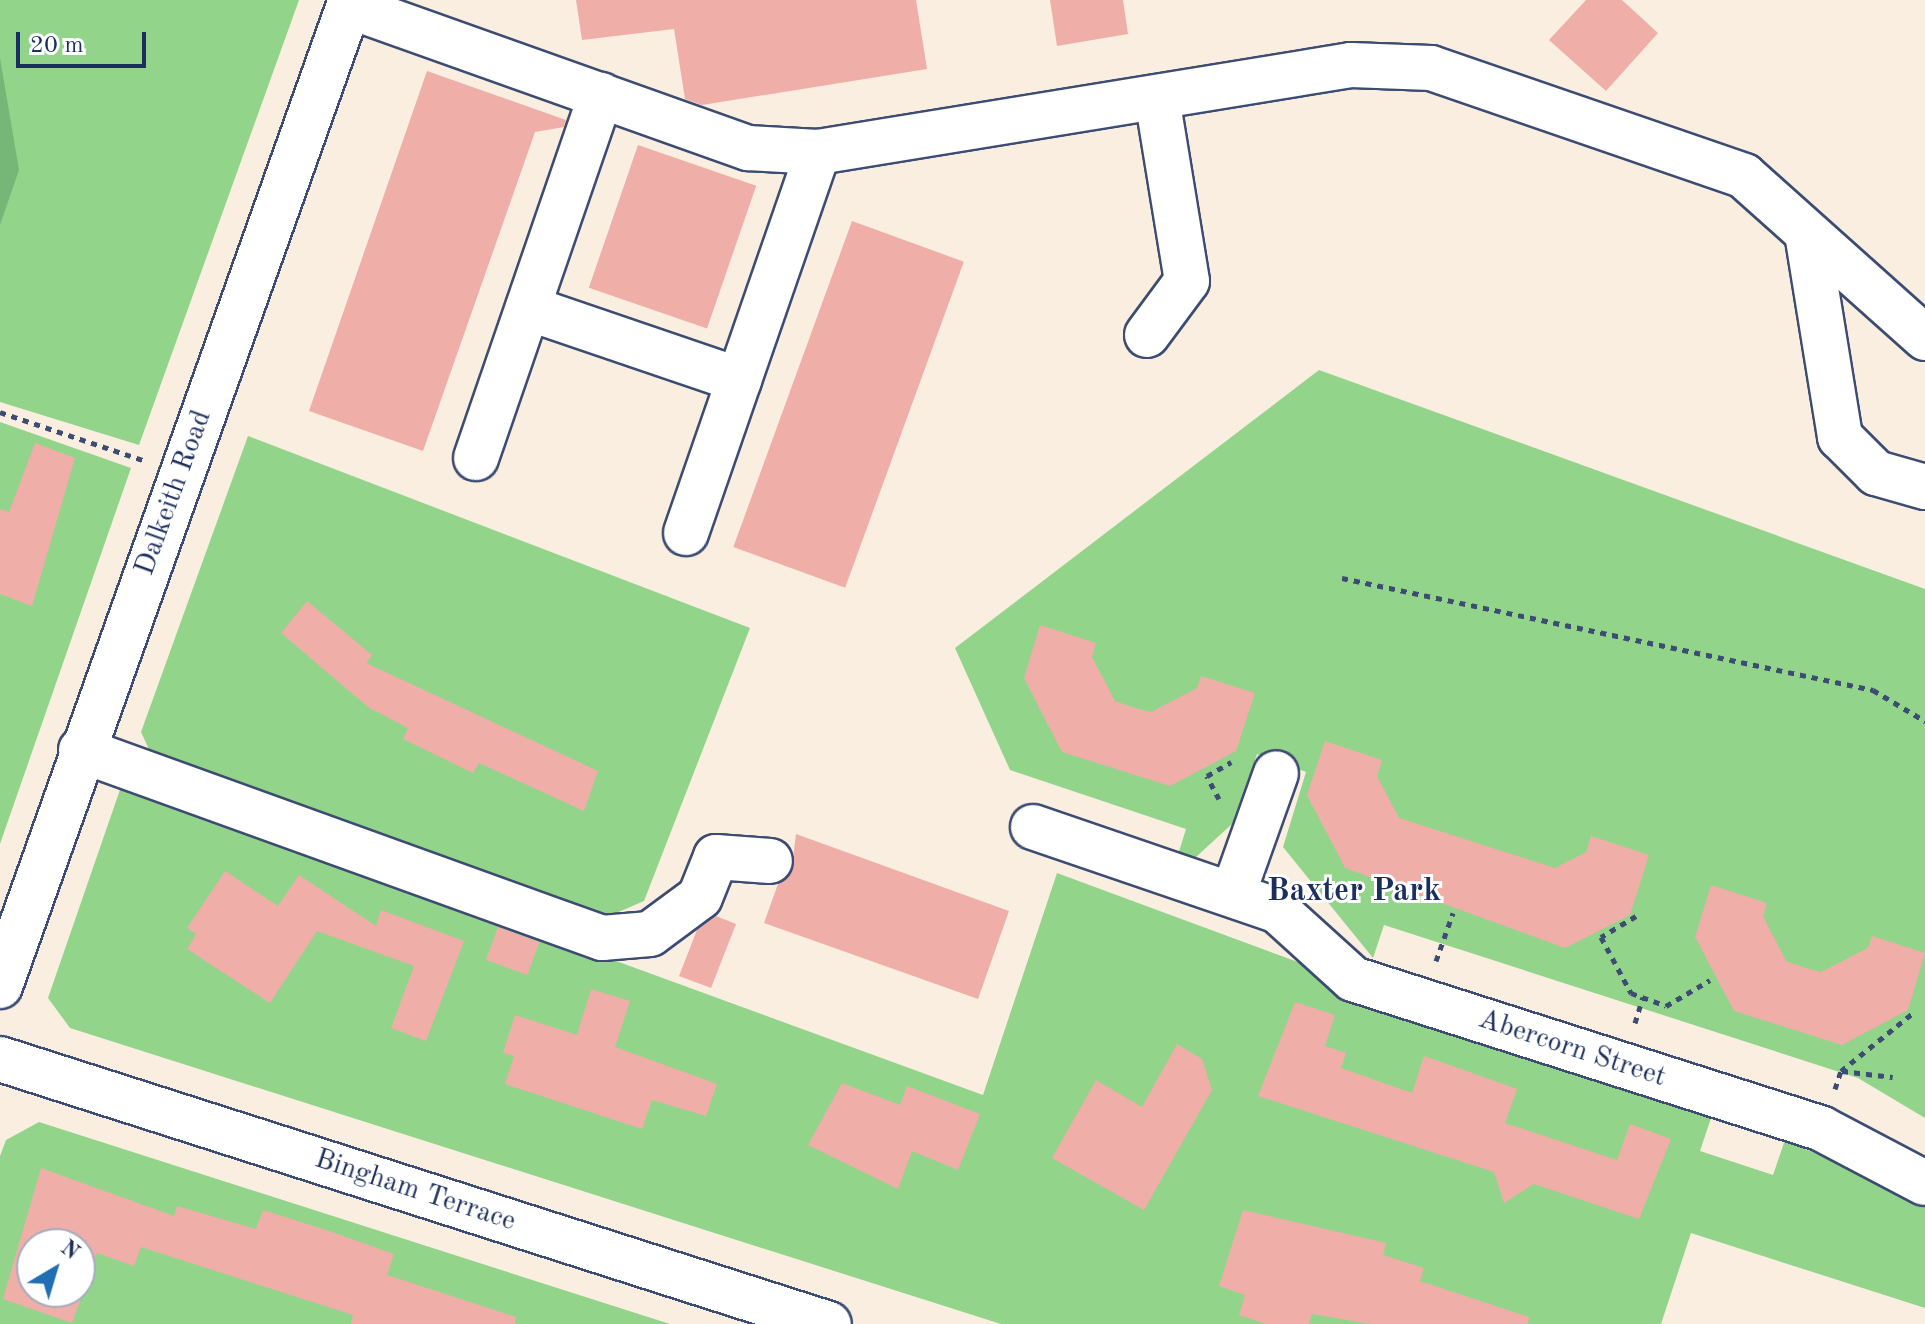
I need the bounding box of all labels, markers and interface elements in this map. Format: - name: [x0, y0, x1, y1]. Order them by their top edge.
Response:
- scale bar: [20, 16, 150, 66]
- text: 20 m: [30, 34, 84, 58]
- street label: Dalkeith Road: [129, 406, 219, 580]
- district label: Baxter Park: [1267, 873, 1441, 911]
- street label: Abercorn Street: [1474, 1003, 1670, 1095]
- street label: Bingham Terrace: [310, 1143, 520, 1239]
- north arrow: [16, 1228, 96, 1308]
- text: N: [56, 1237, 83, 1265]

